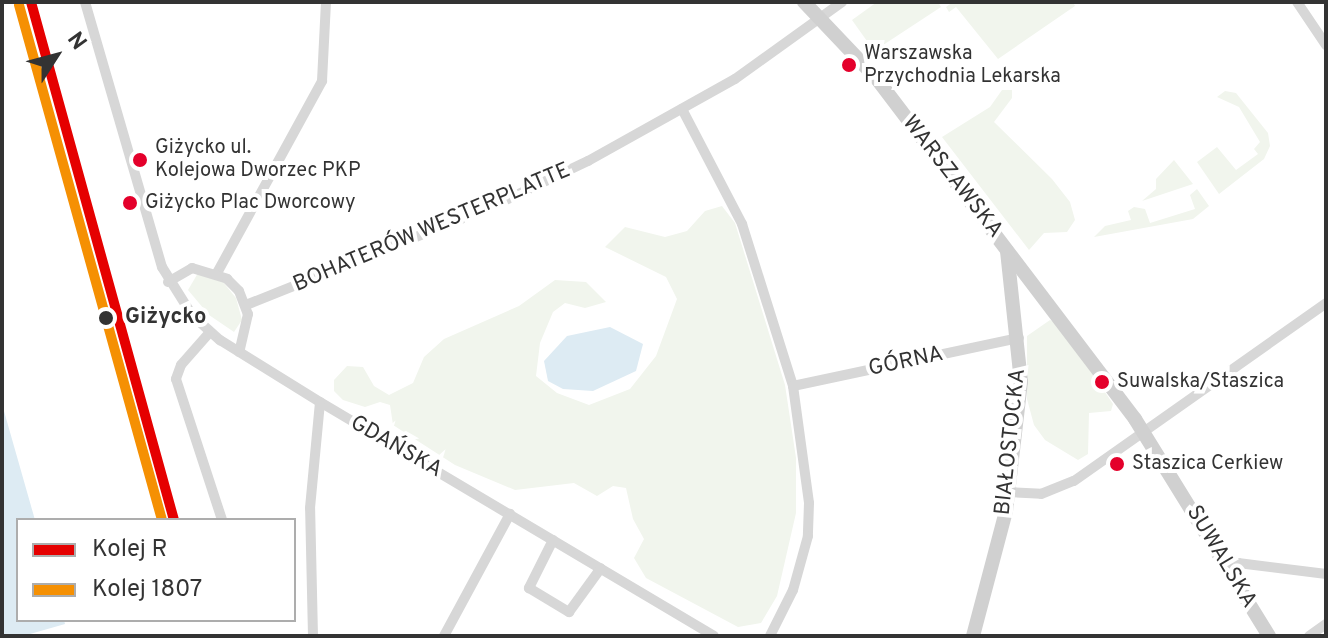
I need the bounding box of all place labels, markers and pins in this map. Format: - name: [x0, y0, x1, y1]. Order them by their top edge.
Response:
- place label: Warszawska Przychodnia Lekarska: [864, 42, 1061, 89]
- marker: Warszawska Przychodnia Lekarska: [841, 57, 857, 73]
- place label: Giżycko ul. Kolejowa Dworzec PKP: [155, 136, 360, 183]
- marker: Giżycko ul. Kolejowa Dworzec PKP: [132, 152, 148, 168]
- place label: Giżycko Plac Dworcowy: [145, 191, 356, 215]
- marker: Giżycko Plac Dworcowy: [122, 195, 138, 211]
- place label: Giżycko: [125, 305, 207, 331]
- marker: Giżycko: [94, 306, 118, 330]
- place label: Suwalska/Staszica: [1117, 370, 1284, 394]
- marker: Suwalska/Staszica: [1094, 374, 1110, 390]
- place label: Staszica Cerkiew: [1132, 452, 1283, 476]
- marker: Staszica Cerkiew: [1109, 456, 1125, 472]

